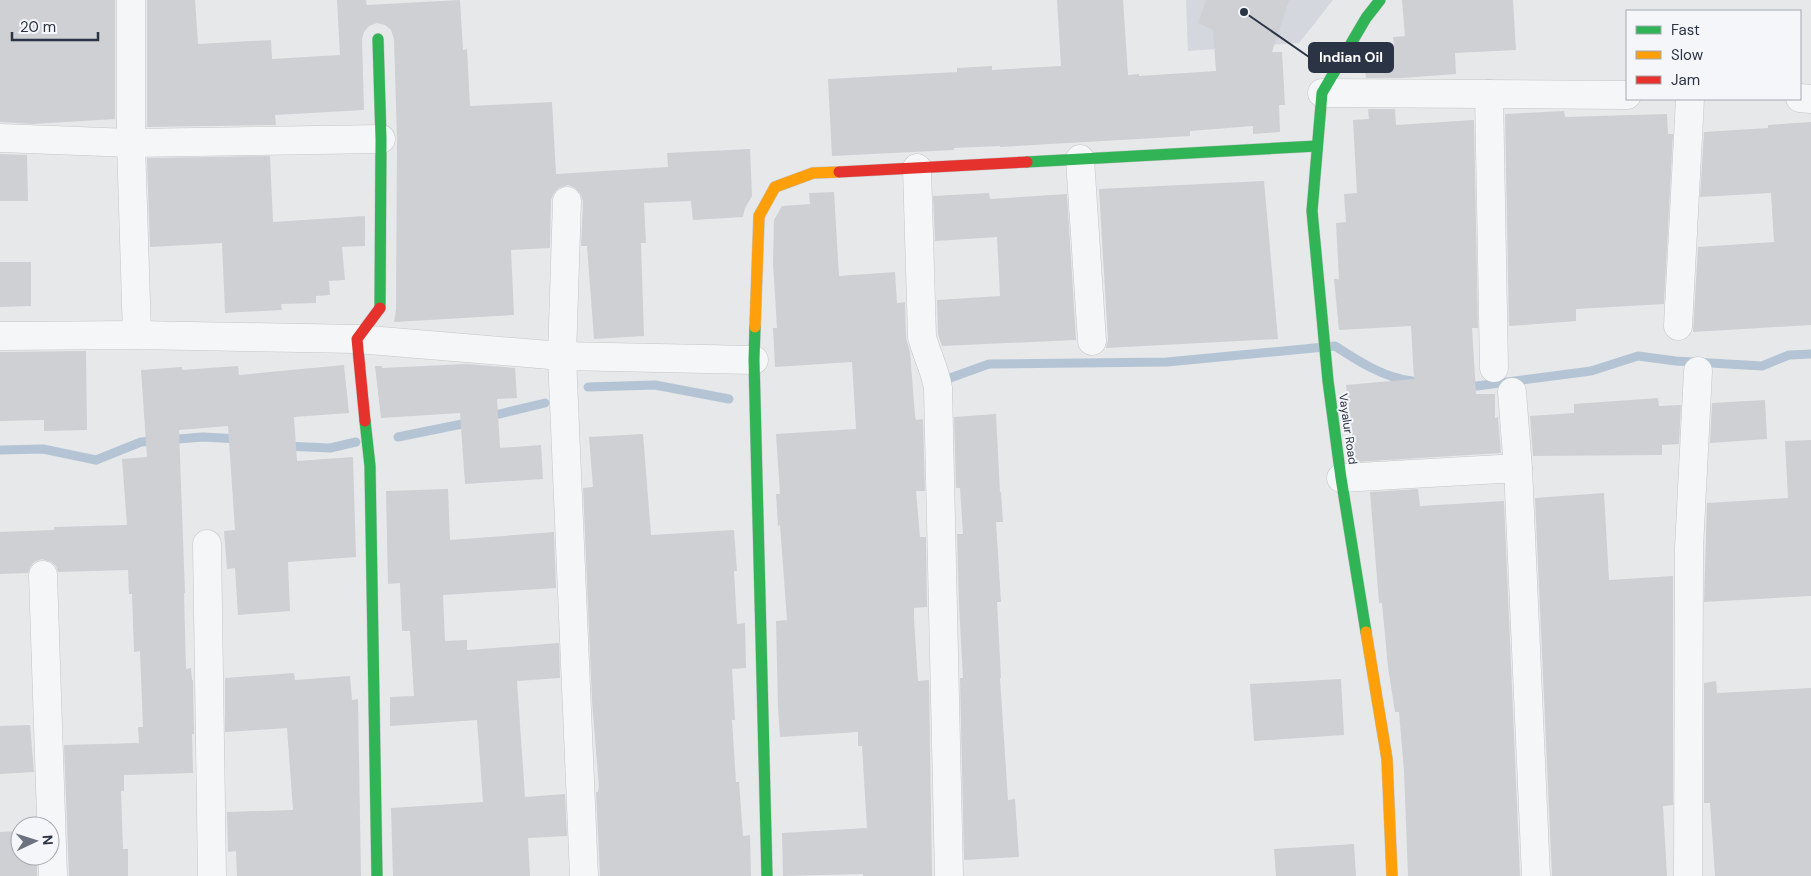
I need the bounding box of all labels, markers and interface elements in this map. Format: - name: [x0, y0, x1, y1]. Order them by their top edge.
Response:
- scale bar: [12, 10, 99, 42]
- legend: [1626, 10, 1801, 100]
- text: 20 m: [20, 17, 56, 37]
- text: Fast: [1671, 20, 1700, 40]
- callout: Indian Oil: [1309, 43, 1393, 72]
- text: Slow: [1671, 45, 1704, 65]
- text: Indian Oil: [1319, 48, 1383, 66]
- text: Jam: [1671, 70, 1700, 90]
- street label: Vayalur Road: [1335, 392, 1361, 466]
- north arrow: [10, 816, 60, 866]
- text: N: [39, 834, 57, 846]

